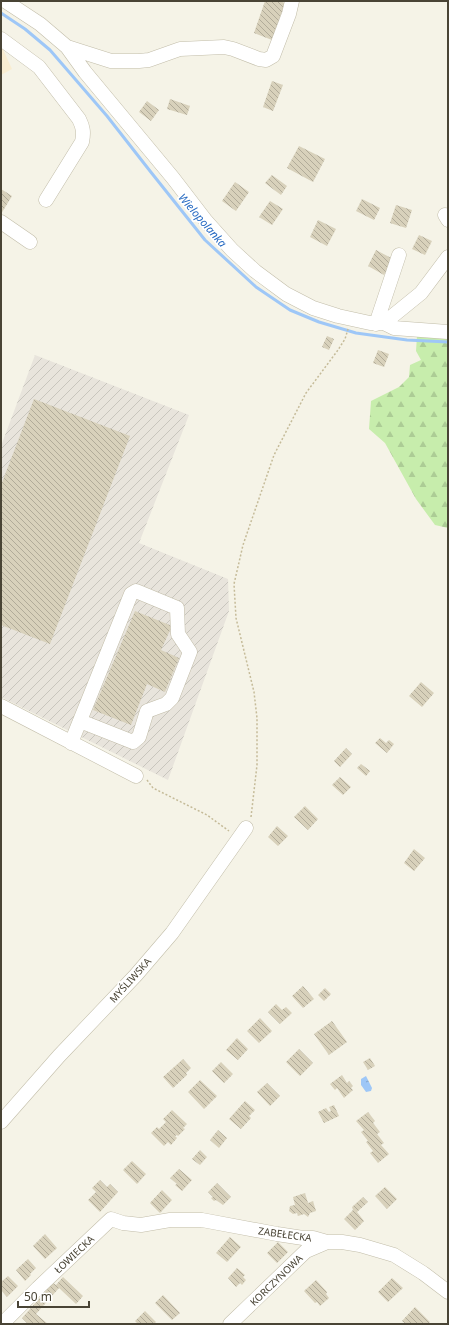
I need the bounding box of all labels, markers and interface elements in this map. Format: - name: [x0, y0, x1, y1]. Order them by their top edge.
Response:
- water label: Wielopolanka: [176, 190, 231, 251]
- street label: MYŚLIWSKA: [106, 954, 154, 1006]
- street label: ZABEŁECKA: [257, 1223, 313, 1245]
- street label: ŁOWIECKA: [51, 1231, 97, 1276]
- street label: KORCZYNOWA: [247, 1251, 306, 1309]
- scale bar: [18, 1283, 89, 1309]
- text: 50 m: [24, 1288, 52, 1305]

